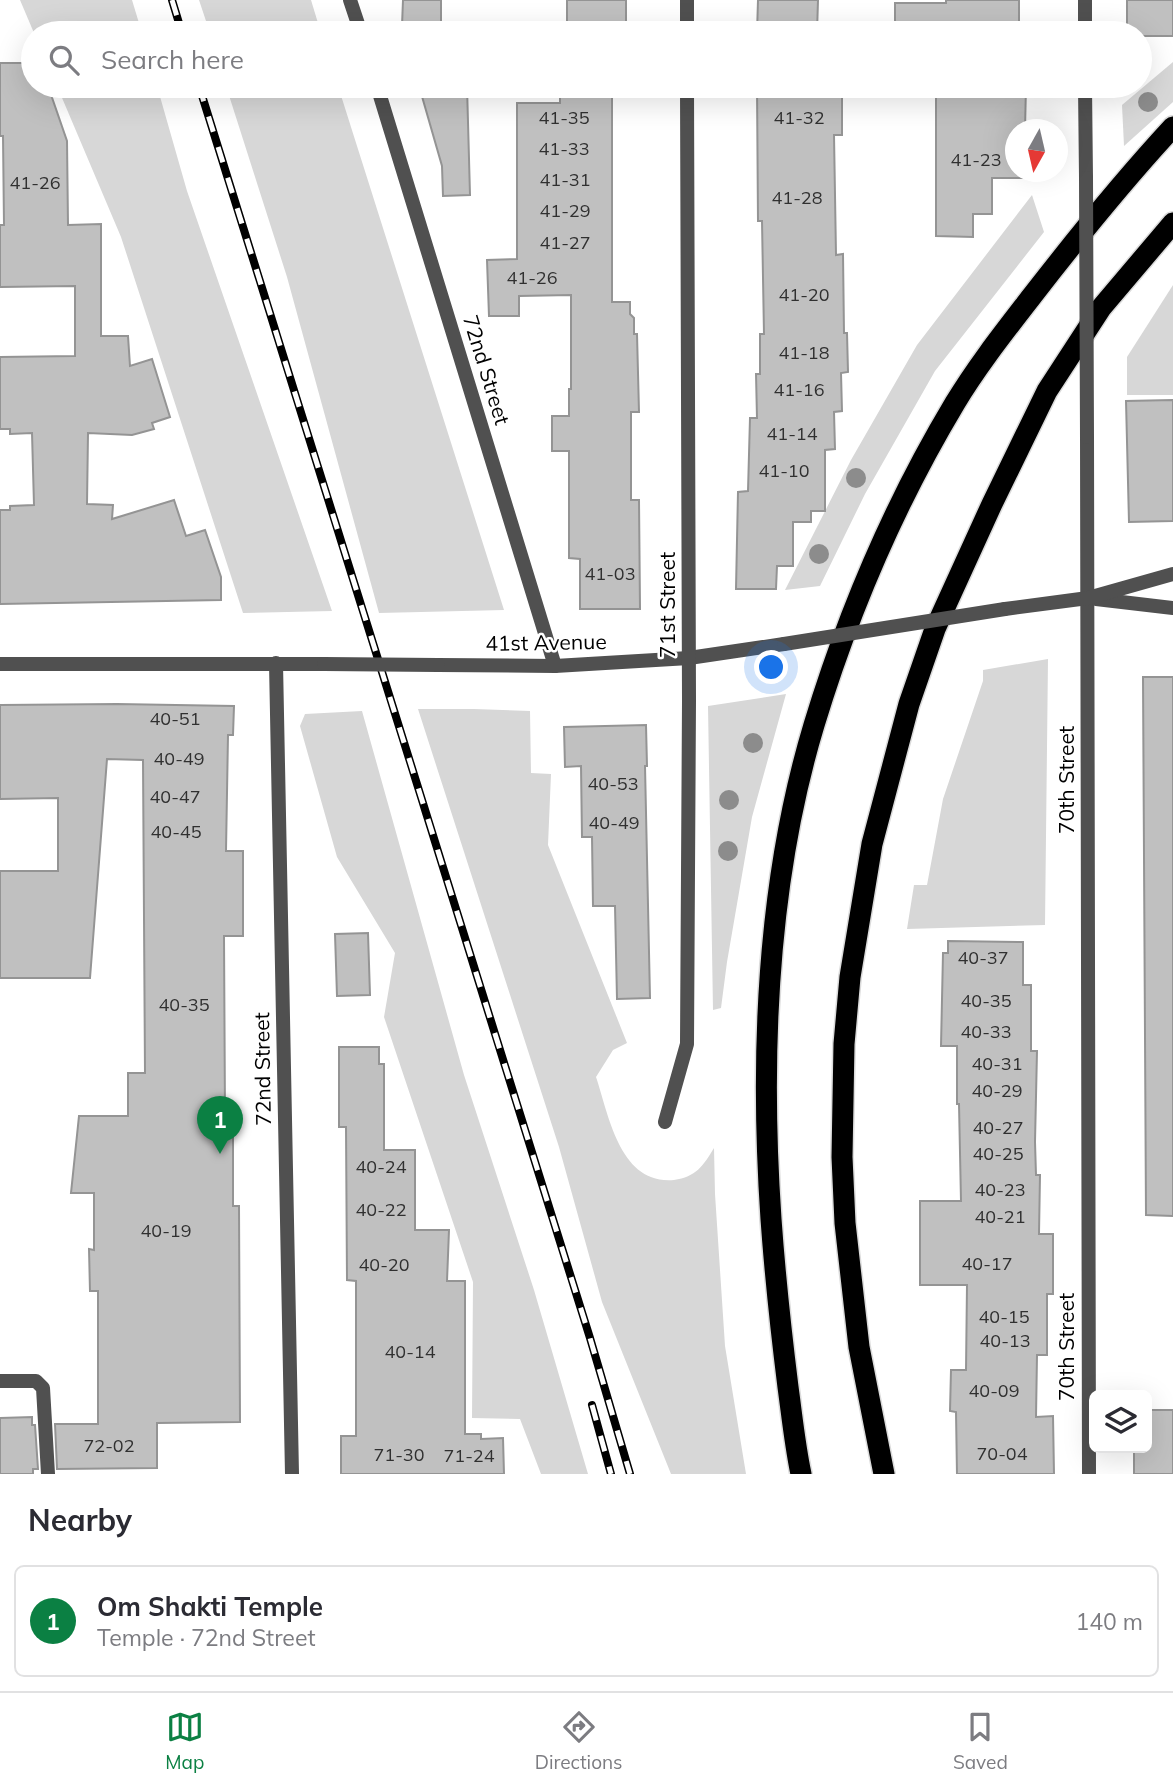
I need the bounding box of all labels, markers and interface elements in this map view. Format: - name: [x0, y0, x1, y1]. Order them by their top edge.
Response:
- search box: [21, 21, 1152, 98]
- icon: search: [45, 41, 83, 79]
- text: Search here: [101, 43, 244, 76]
- house number: 41-35: [539, 106, 590, 129]
- house number: 41-32: [774, 106, 824, 129]
- north arrow: [1005, 119, 1068, 182]
- house number: 41-33: [539, 137, 589, 160]
- house number: 41-23: [951, 148, 1001, 171]
- house number: 41-31: [540, 168, 590, 191]
- house number: 41-26: [10, 171, 60, 194]
- house number: 41-28: [772, 186, 822, 209]
- house number: 41-29: [540, 199, 590, 222]
- house number: 41-27: [540, 231, 590, 254]
- house number: 41-26: [507, 266, 557, 289]
- house number: 41-20: [779, 283, 829, 306]
- street label: 72nd Street: [458, 312, 516, 428]
- house number: 41-18: [779, 341, 829, 364]
- house number: 41-16: [774, 378, 824, 401]
- house number: 41-14: [767, 422, 818, 445]
- house number: 41-10: [759, 459, 809, 482]
- street label: 71st Street: [654, 552, 680, 658]
- house number: 41-03: [585, 562, 635, 585]
- street label: 41st Avenue: [485, 628, 607, 656]
- your location: [754, 650, 788, 684]
- house number: 40-51: [150, 707, 200, 730]
- street label: 70th Street: [1053, 726, 1079, 834]
- house number: 40-49: [154, 747, 204, 770]
- house number: 40-53: [588, 772, 638, 795]
- house number: 40-47: [150, 785, 200, 808]
- house number: 40-49: [589, 811, 639, 834]
- house number: 40-45: [151, 820, 202, 843]
- house number: 40-37: [958, 946, 1008, 969]
- house number: 40-35: [961, 989, 1012, 1012]
- house number: 40-35: [159, 993, 210, 1016]
- street label: 72nd Street: [248, 1012, 276, 1126]
- house number: 40-33: [961, 1020, 1011, 1043]
- house number: 40-31: [972, 1052, 1022, 1075]
- house number: 40-29: [972, 1079, 1022, 1102]
- pin: 1: [197, 1096, 243, 1154]
- house number: 40-27: [973, 1116, 1023, 1139]
- house number: 40-25: [973, 1142, 1024, 1165]
- house number: 40-24: [356, 1155, 407, 1178]
- house number: 40-23: [975, 1178, 1025, 1201]
- house number: 40-22: [356, 1198, 406, 1221]
- house number: 40-21: [975, 1205, 1025, 1228]
- house number: 40-19: [141, 1219, 191, 1242]
- house number: 40-17: [962, 1252, 1012, 1275]
- house number: 40-20: [359, 1253, 409, 1276]
- street label: 70th Street: [1053, 1293, 1079, 1401]
- house number: 40-15: [979, 1305, 1030, 1328]
- house number: 40-13: [980, 1329, 1030, 1352]
- house number: 40-14: [385, 1340, 436, 1363]
- house number: 40-09: [969, 1379, 1019, 1402]
- map controls: [1089, 1390, 1152, 1453]
- button: layers: [1089, 1390, 1152, 1453]
- house number: 72-02: [84, 1434, 134, 1457]
- house number: 70-04: [977, 1442, 1028, 1465]
- house number: 71-30: [374, 1443, 424, 1466]
- house number: 71-24: [444, 1444, 495, 1467]
- text: Nearby: [28, 1501, 132, 1539]
- text: Om Shakti Temple: [97, 1590, 323, 1623]
- text: 1: [46, 1607, 60, 1636]
- text: 140 m: [1075, 1607, 1143, 1636]
- text: Temple · 72nd Street: [97, 1623, 315, 1652]
- tab: Map: [165, 1708, 204, 1774]
- tab: Directions: [535, 1708, 623, 1774]
- tab: Saved: [953, 1708, 1008, 1774]

